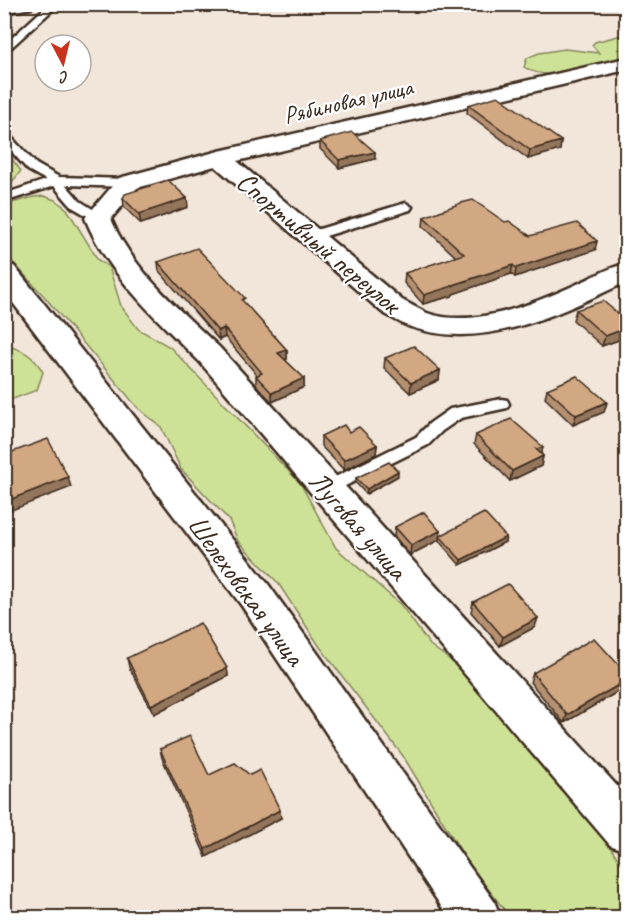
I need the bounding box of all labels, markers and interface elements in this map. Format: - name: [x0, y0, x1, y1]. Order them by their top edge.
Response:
- north arrow: [33, 33, 93, 93]
- text: С: [57, 66, 70, 88]
- street label: Рябиновая улица: [281, 71, 417, 130]
- street label: Спортивный переулок: [230, 164, 410, 323]
- street label: Луговая улица: [302, 464, 417, 588]
- street label: Шелеховская улица: [180, 508, 314, 674]

